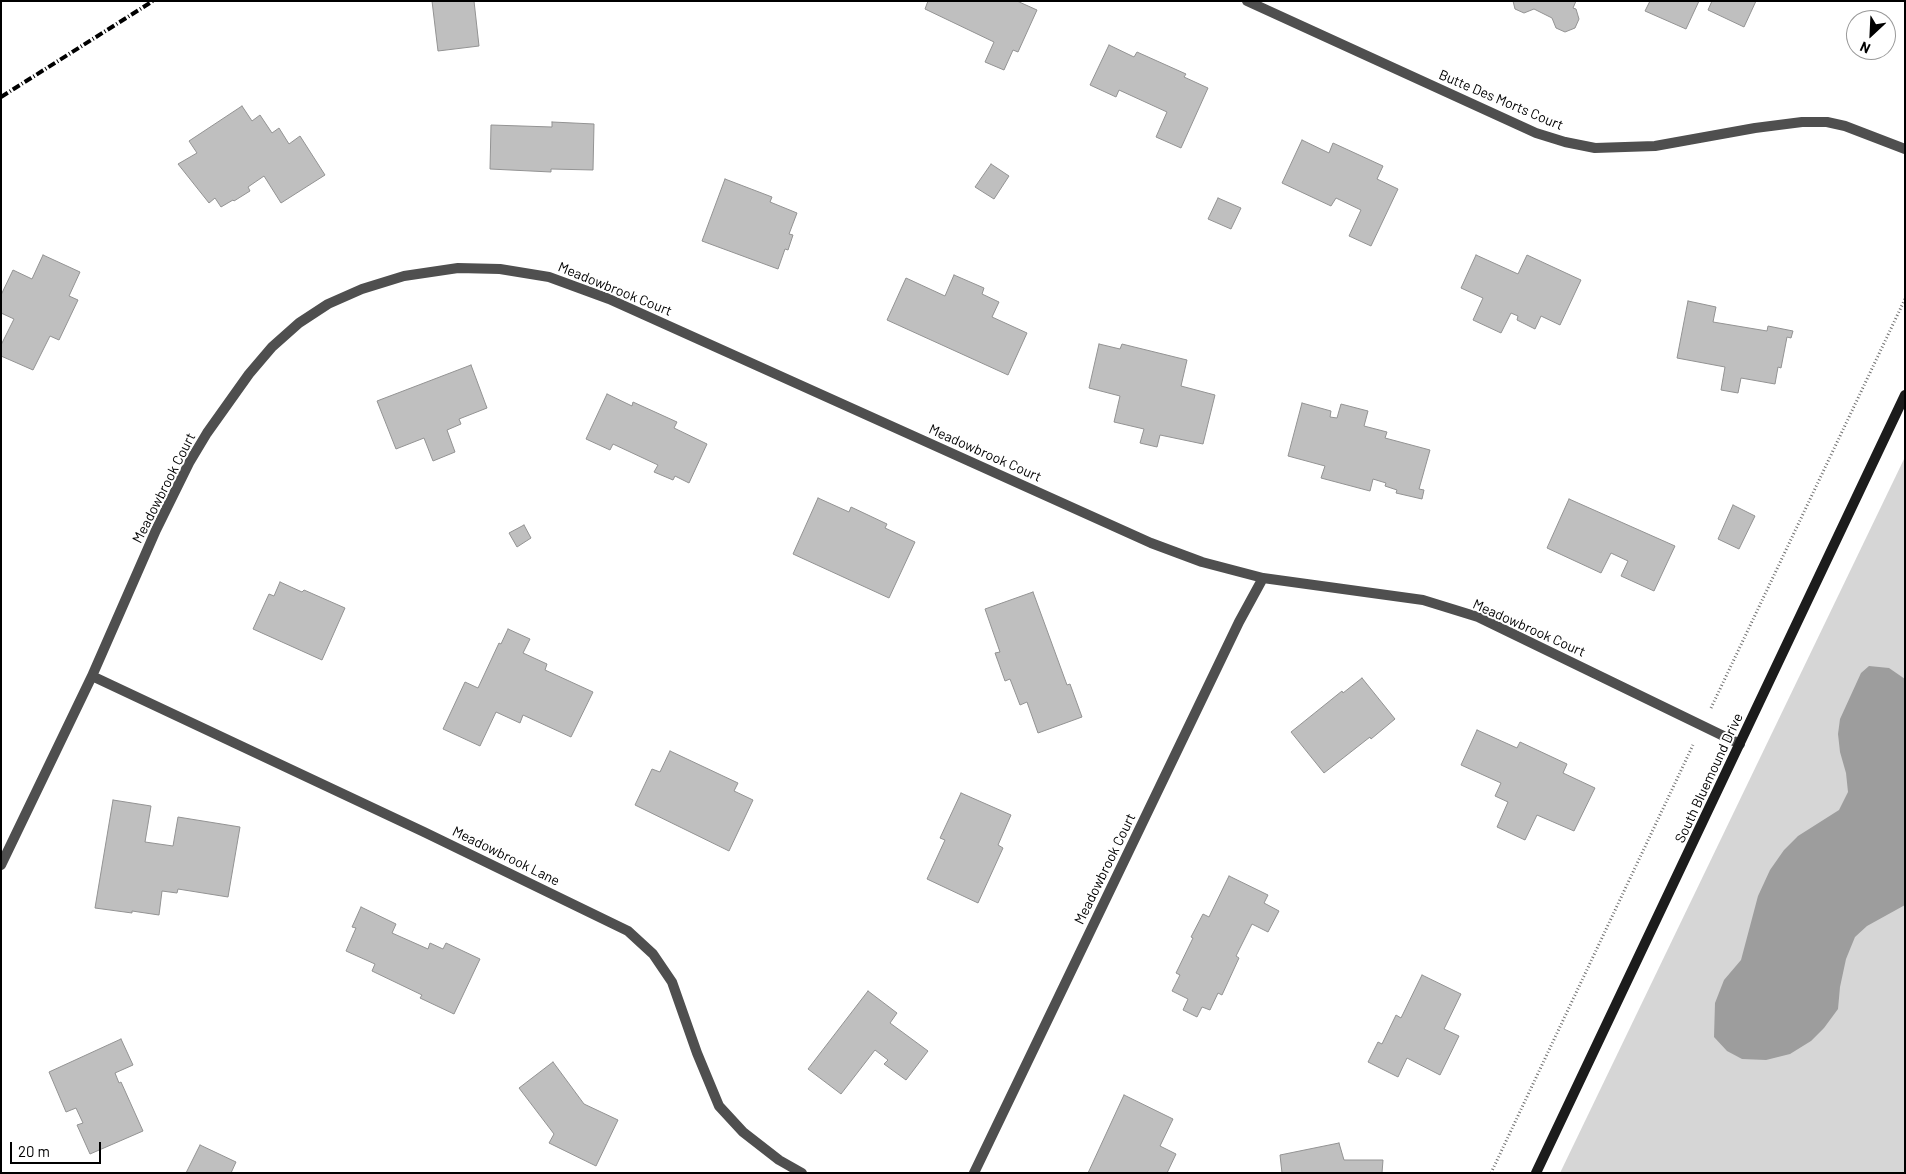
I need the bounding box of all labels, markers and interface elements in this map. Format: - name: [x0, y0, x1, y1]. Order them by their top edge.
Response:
- north arrow: [1846, 10, 1896, 60]
- text: N: [1857, 38, 1873, 58]
- street label: Butte Des Morts Court: [1436, 66, 1566, 134]
- street label: Meadowbrook Court: [556, 258, 674, 320]
- street label: Meadowbrook Court: [926, 421, 1044, 485]
- street label: Meadowbrook Court: [129, 430, 199, 546]
- street label: Meadowbrook Court: [1470, 596, 1588, 660]
- street label: South Bluemound Drive: [1672, 710, 1746, 846]
- street label: Meadowbrook Court: [1071, 811, 1139, 927]
- street label: Meadowbrook Lane: [450, 823, 562, 889]
- scale bar: [12, 1132, 104, 1164]
- text: 20 m: [18, 1142, 50, 1160]

